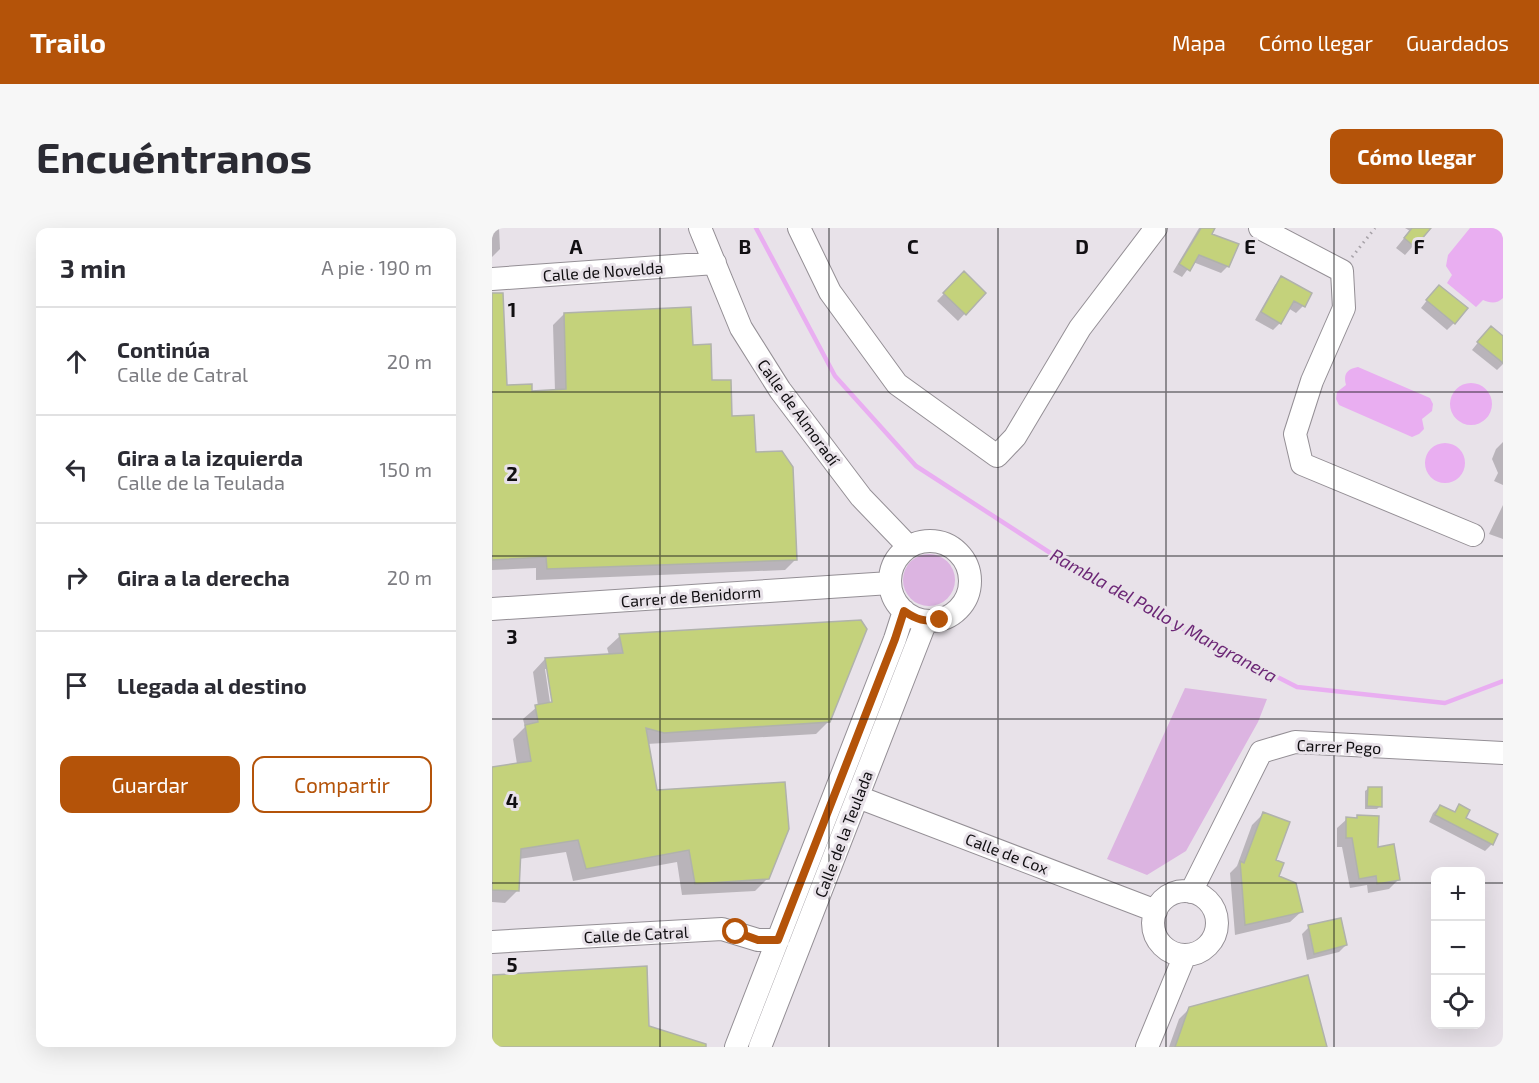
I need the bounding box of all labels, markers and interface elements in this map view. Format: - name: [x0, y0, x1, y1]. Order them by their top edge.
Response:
- text: Trailo: [30, 25, 106, 59]
- text: Mapa: [1172, 30, 1226, 55]
- text: Cómo llegar: [1259, 30, 1373, 55]
- text: Guardados: [1406, 30, 1509, 55]
- button: Cómo llegar: [1330, 129, 1503, 184]
- text: Encuéntranos: [36, 131, 312, 181]
- text: A: [569, 234, 583, 258]
- text: B: [739, 234, 751, 258]
- text: C: [907, 234, 919, 258]
- text: D: [1075, 234, 1089, 258]
- text: E: [1244, 234, 1256, 258]
- text: F: [1413, 234, 1425, 258]
- text: 3 min: [60, 252, 126, 283]
- text: A pie · 190 m: [321, 255, 432, 279]
- street label: Calle de Novelda: [542, 257, 664, 285]
- text: 1: [508, 297, 516, 321]
- text: Continúa: [117, 336, 210, 362]
- icon: ahead: [60, 345, 93, 378]
- text: 20 m: [387, 349, 432, 373]
- street label: Calle de Almoradí: [754, 355, 845, 470]
- text: Calle de Catral: [117, 362, 248, 386]
- text: Gira a la izquierda: [117, 444, 303, 470]
- icon: left: [60, 453, 93, 486]
- text: 150 m: [379, 457, 432, 481]
- text: 2: [506, 461, 518, 485]
- text: Calle de la Teulada: [117, 470, 285, 494]
- water label: Rambla del Pollo y Mangranera: [1047, 543, 1281, 687]
- icon: right: [60, 561, 93, 594]
- text: Gira a la derecha: [117, 564, 290, 590]
- text: 20 m: [387, 565, 432, 589]
- street label: Carrer de Benidorm: [620, 582, 762, 610]
- route end: [926, 606, 952, 632]
- text: 3: [506, 624, 518, 648]
- icon: arrive: [60, 669, 93, 702]
- text: Llegada al destino: [117, 672, 307, 698]
- street label: Carrer Pego: [1296, 735, 1382, 757]
- button: Guardar: [60, 756, 240, 813]
- button: Compartir: [252, 756, 432, 813]
- street label: Calle de la Teulada: [810, 768, 876, 900]
- text: 4: [506, 788, 519, 812]
- street label: Calle de Cox: [963, 828, 1052, 878]
- map controls: [1431, 867, 1485, 1029]
- button: +: [1431, 867, 1485, 921]
- route start: [722, 918, 748, 944]
- button: −: [1431, 921, 1485, 975]
- street label: Calle de Catral: [583, 922, 689, 946]
- text: 5: [506, 952, 518, 976]
- button: locate: [1431, 975, 1485, 1029]

